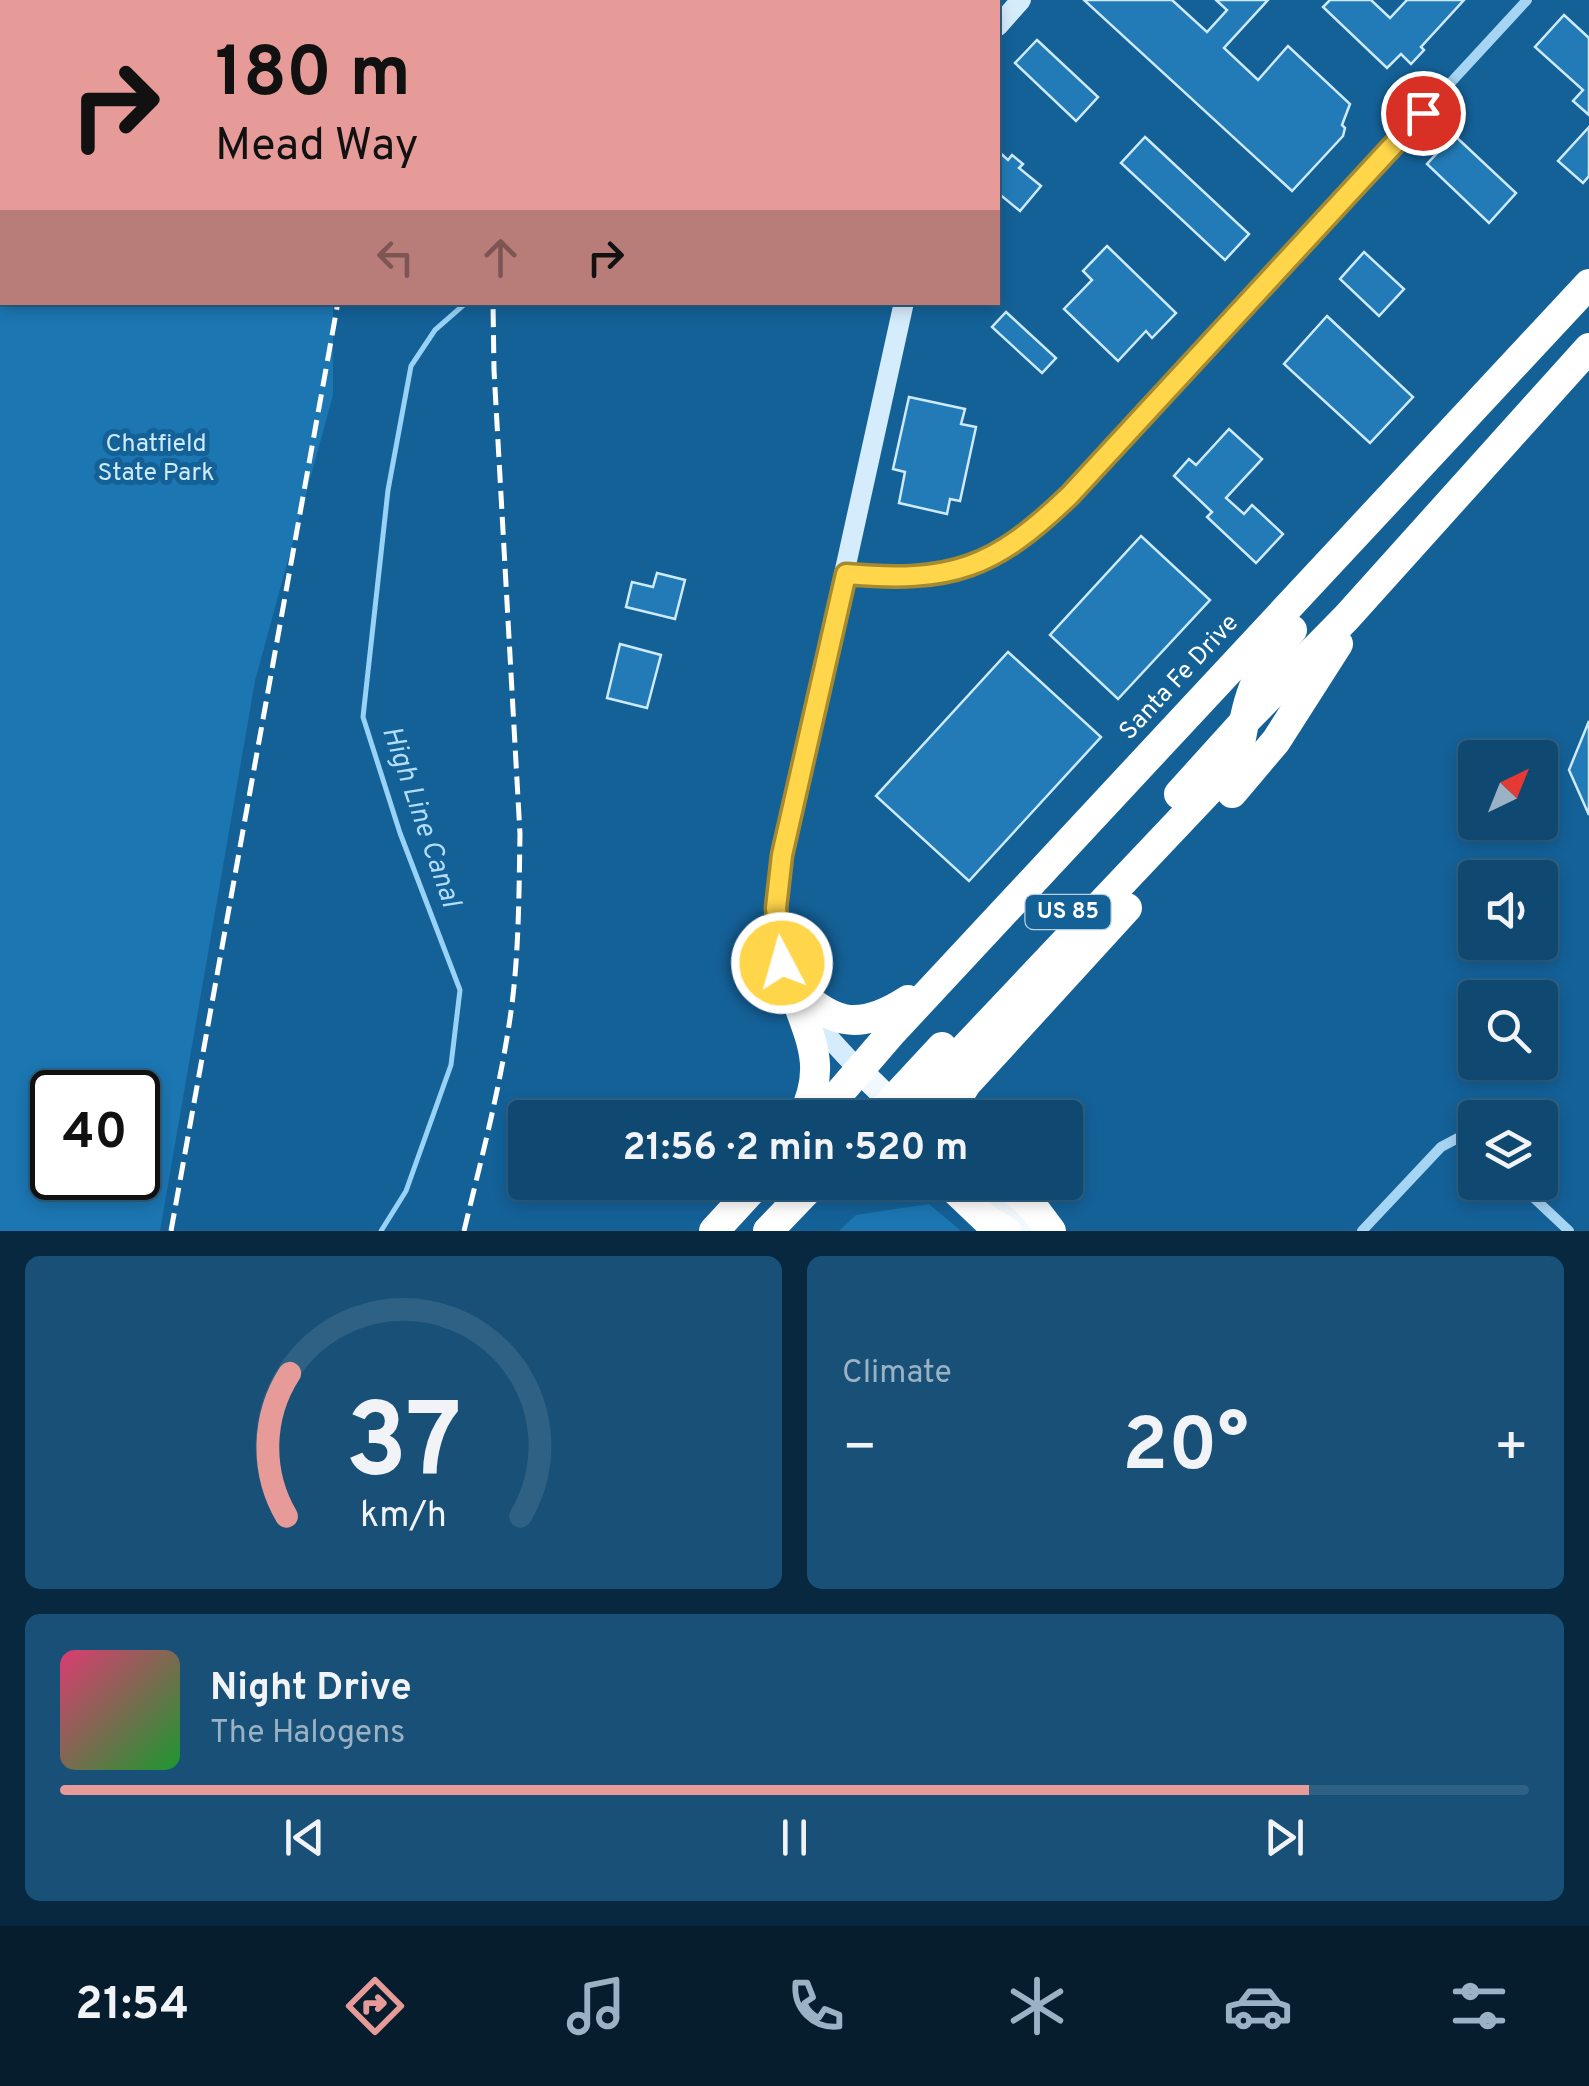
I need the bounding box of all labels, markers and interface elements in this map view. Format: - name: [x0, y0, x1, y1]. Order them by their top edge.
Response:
- text: 180 m: [215, 32, 411, 121]
- icon: right: [50, 40, 180, 170]
- pin: [1381, 71, 1466, 156]
- icon: arrive: [1396, 86, 1451, 141]
- text: Mead Way: [215, 119, 419, 176]
- icon: left: [368, 230, 423, 285]
- icon: ahead: [473, 230, 528, 285]
- icon: right: [578, 230, 633, 285]
- park label: Chatfield State Park: [98, 429, 214, 490]
- street label: Santa Fe Drive: [1113, 608, 1247, 748]
- water label: High Line Canal: [372, 722, 468, 914]
- north arrow: [1458, 740, 1558, 840]
- map controls: [1458, 740, 1558, 1200]
- button: sound: [1458, 860, 1558, 960]
- road number: US 85: [1026, 895, 1110, 929]
- position arrow: [730, 911, 834, 1015]
- button: search: [1458, 980, 1558, 1080]
- speed limit sign: 40: [30, 1070, 160, 1200]
- button: layers: [1458, 1100, 1558, 1200]
- text: 21:56 · 2 min · 520 m: [623, 1125, 968, 1174]
- text: Climate: [842, 1354, 952, 1394]
- text: 37: [345, 1382, 462, 1514]
- text: 20°: [1122, 1402, 1249, 1497]
- text: −: [842, 1415, 877, 1485]
- text: +: [1494, 1415, 1529, 1485]
- text: km/h: [360, 1494, 447, 1540]
- text: Night Drive: [210, 1665, 412, 1714]
- text: The Halogens: [210, 1714, 405, 1754]
- icon: previous: [277, 1810, 332, 1865]
- icon: pause: [767, 1810, 822, 1865]
- icon: next: [1257, 1810, 1312, 1865]
- icon: directions: [340, 1971, 410, 2041]
- icon: music: [561, 1971, 631, 2041]
- icon: phone: [781, 1971, 851, 2041]
- icon: climate: [1002, 1971, 1072, 2041]
- icon: car: [1223, 1971, 1293, 2041]
- icon: filters: [1444, 1971, 1514, 2041]
- text: 21:54: [75, 1978, 189, 2035]

